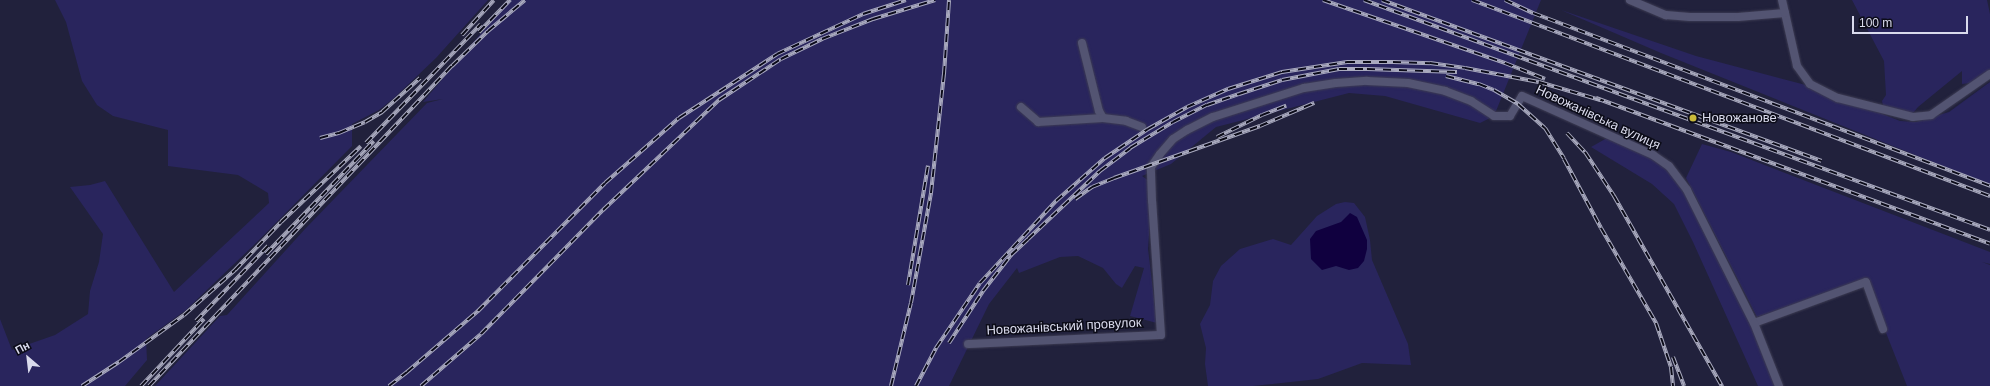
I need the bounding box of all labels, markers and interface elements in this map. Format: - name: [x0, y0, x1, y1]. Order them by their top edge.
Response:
- scale bar: [1854, 8, 1970, 34]
- text: 100 m: [1859, 16, 1892, 30]
- street label: Новожанівська вулиця: [1533, 82, 1663, 154]
- place label: Новожанове: [1702, 110, 1777, 126]
- marker: Новожанове: [1687, 112, 1699, 124]
- street label: Новожанівський провулок: [986, 315, 1142, 339]
- north arrow: [8, 338, 48, 378]
- text: Пн: [13, 339, 32, 356]

